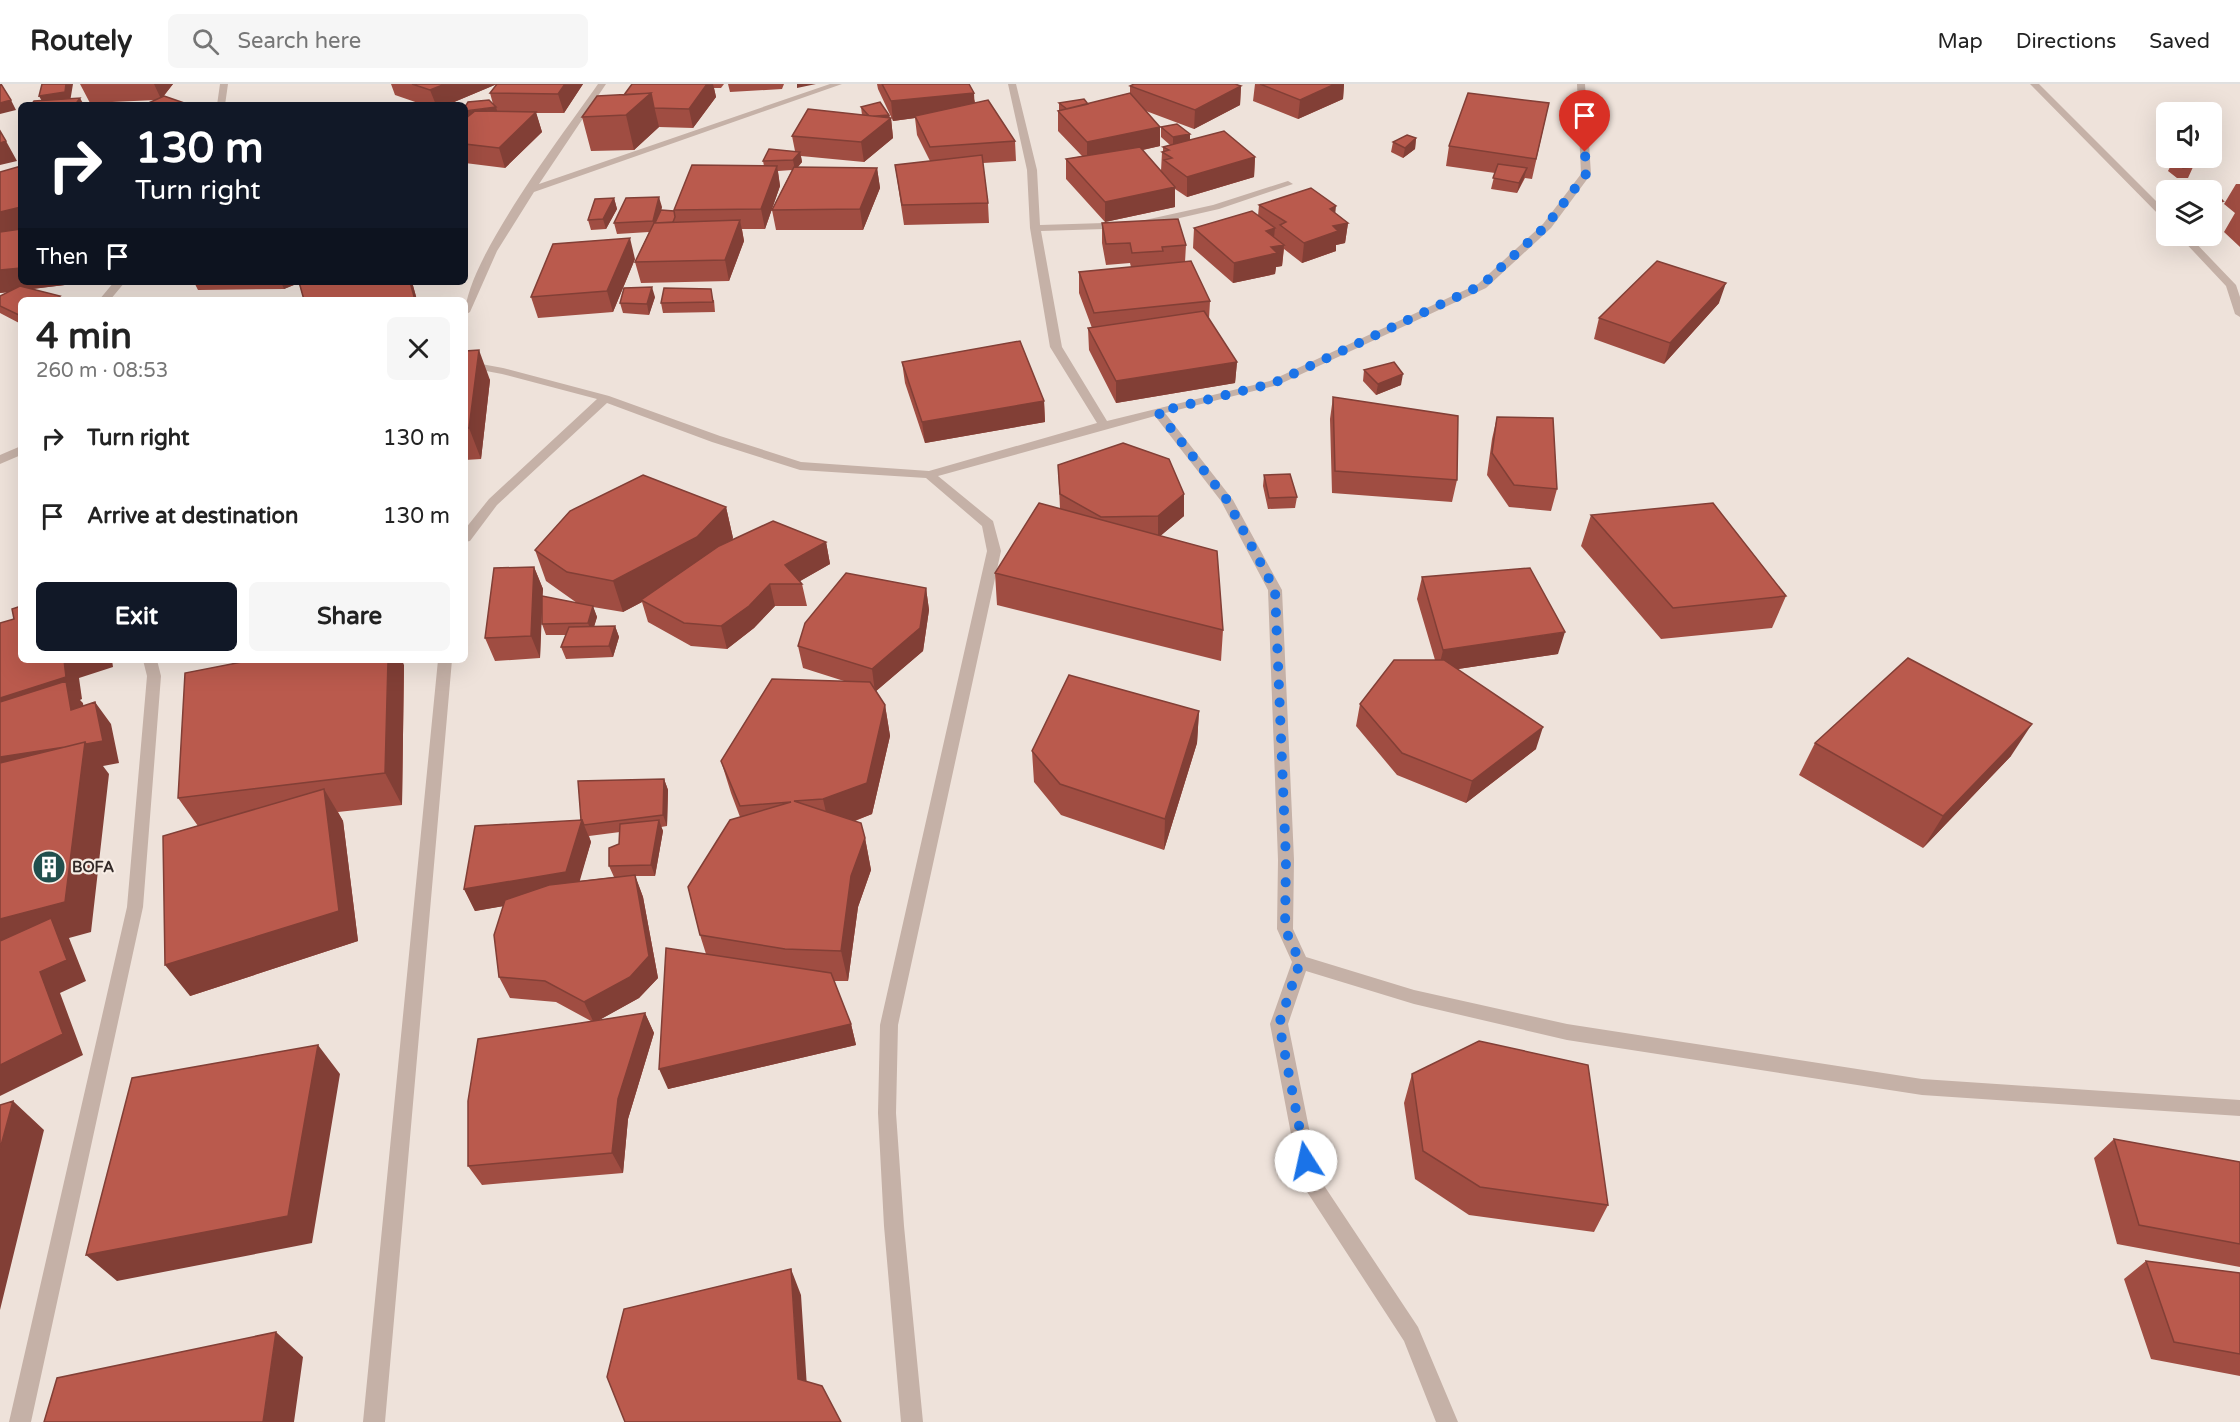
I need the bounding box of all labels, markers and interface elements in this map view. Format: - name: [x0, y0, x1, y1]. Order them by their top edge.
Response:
- search box: [168, 14, 588, 68]
- text: Routely: [30, 24, 132, 58]
- icon: search: [189, 25, 222, 58]
- text: Search here: [237, 28, 361, 54]
- text: Map: [1937, 29, 1983, 54]
- text: Directions: [2016, 29, 2116, 54]
- text: Saved: [2149, 29, 2210, 54]
- pin: [1559, 90, 1610, 152]
- icon: arrive: [1568, 99, 1601, 132]
- map controls: [2156, 102, 2222, 246]
- button: sound: [2156, 102, 2222, 168]
- text: 130 m: [135, 123, 264, 174]
- icon: right: [36, 126, 114, 204]
- text: Turn right: [135, 174, 261, 207]
- button: layers: [2156, 180, 2222, 246]
- icon: arrive: [101, 240, 134, 273]
- text: Then: [36, 244, 89, 270]
- text: 4 min: [36, 315, 132, 358]
- button: close: [387, 317, 450, 380]
- text: 260 m · 08:53: [36, 359, 168, 383]
- icon: right: [36, 422, 69, 455]
- text: Turn right: [87, 425, 189, 451]
- text: 130 m: [383, 425, 450, 451]
- icon: arrive: [36, 500, 69, 533]
- text: Arrive at destination: [87, 503, 298, 529]
- text: 130 m: [383, 503, 450, 529]
- button: Exit: [36, 582, 237, 651]
- button: Share: [249, 582, 450, 651]
- building icon: BOFA: [31, 849, 67, 885]
- place label: BOFA: [72, 858, 114, 876]
- position arrow: [1274, 1129, 1338, 1193]

